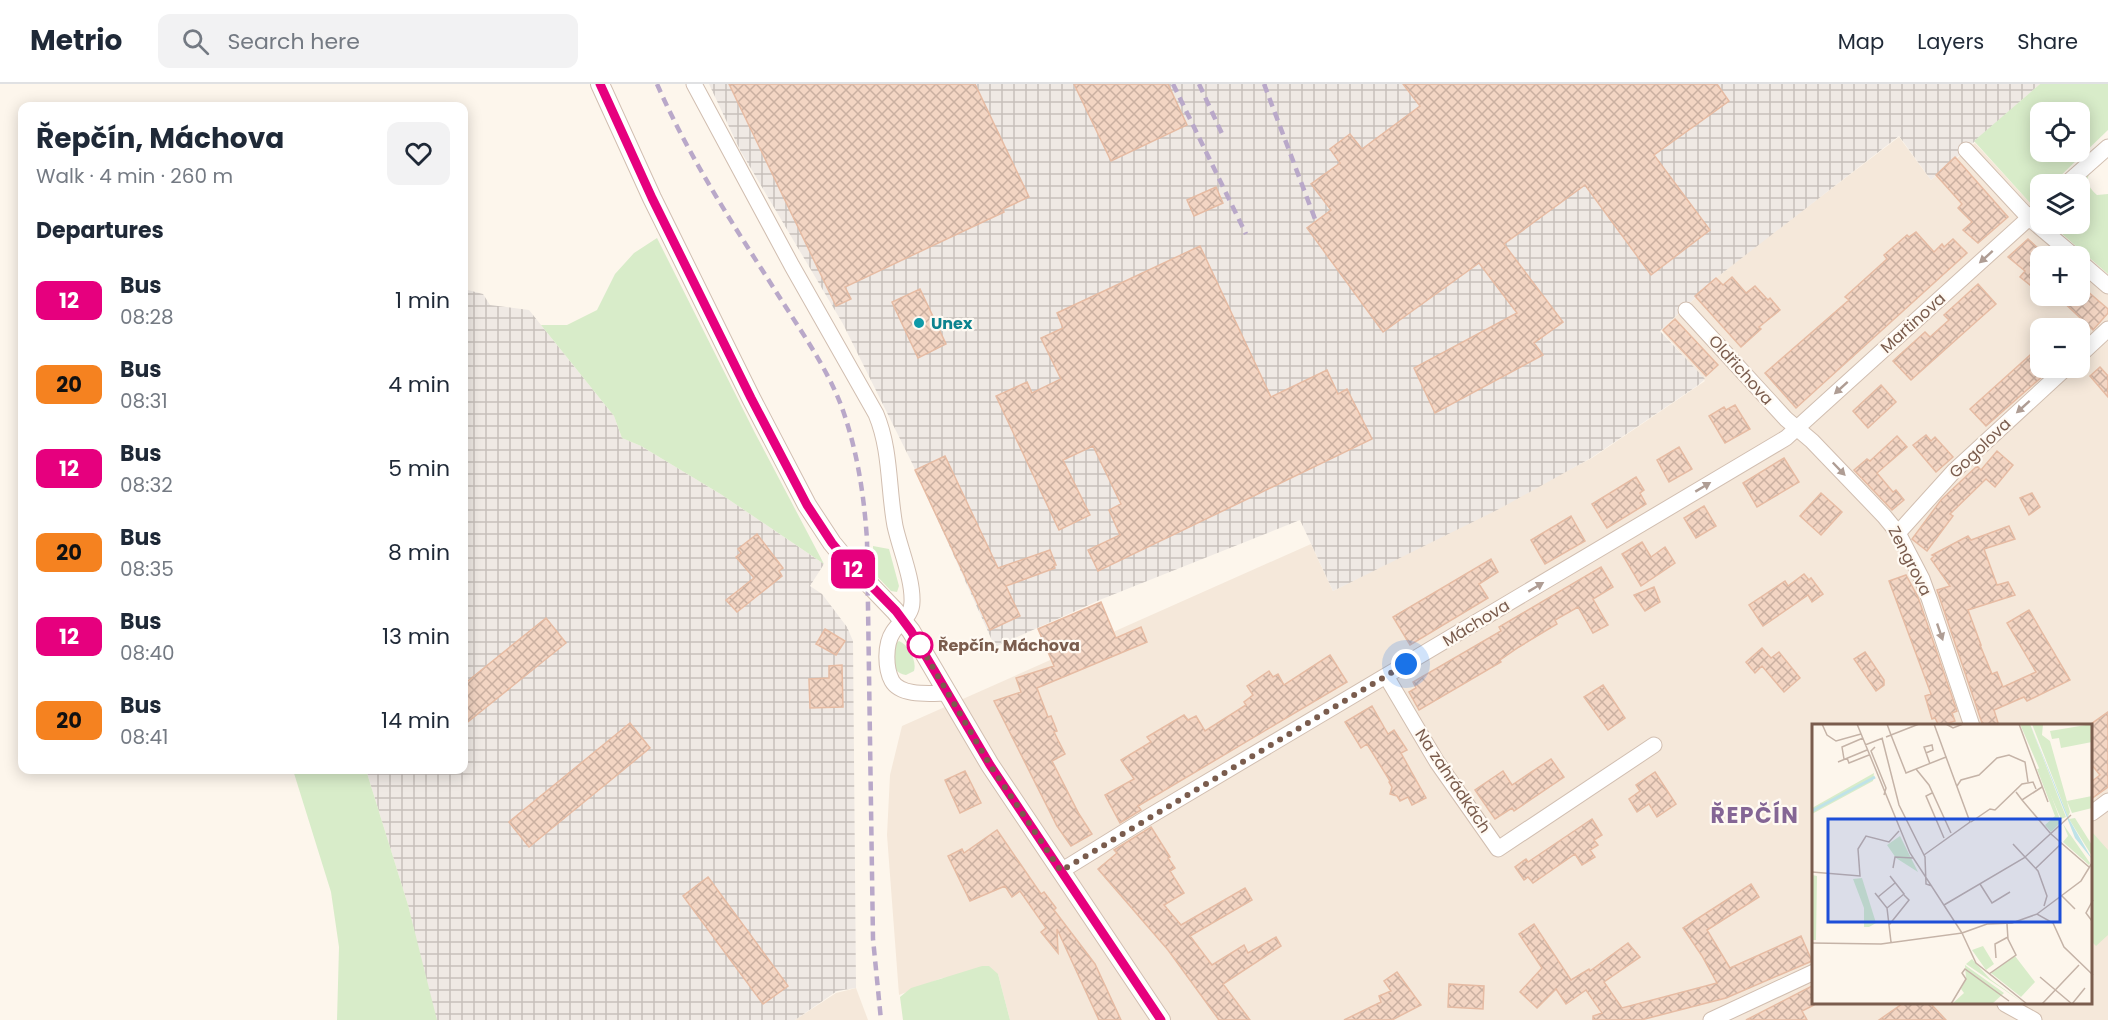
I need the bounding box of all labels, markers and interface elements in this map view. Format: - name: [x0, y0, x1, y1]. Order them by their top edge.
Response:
- search box: [158, 14, 578, 68]
- text: Metrio: [30, 21, 122, 60]
- icon: search: [179, 25, 212, 58]
- text: Search here: [227, 26, 360, 57]
- text: Map: [1838, 27, 1884, 56]
- text: Layers: [1917, 27, 1984, 56]
- text: Share: [2017, 27, 2078, 56]
- map controls: [2030, 102, 2090, 378]
- button: locate: [2030, 102, 2090, 162]
- text: Řepčín, Máchova: [36, 119, 284, 158]
- button: heart: [387, 122, 450, 185]
- text: Walk · 4 min · 260 m: [36, 162, 233, 190]
- button: layers: [2030, 174, 2090, 234]
- text: Departures: [36, 215, 164, 246]
- button: +: [2030, 246, 2090, 306]
- one-way arrow: [1979, 250, 1994, 263]
- text: Bus: [120, 270, 162, 301]
- text: 1 min: [395, 285, 450, 316]
- text: 12: [59, 286, 79, 315]
- street label: Martinova: [1875, 287, 1951, 359]
- text: 08:28: [120, 303, 174, 331]
- place label: Unex: [931, 312, 973, 335]
- marker: Unex: [912, 316, 926, 330]
- button: −: [2030, 318, 2090, 378]
- street label: Oldřichova: [1703, 330, 1779, 410]
- text: Bus: [120, 354, 162, 385]
- text: 4 min: [388, 369, 450, 400]
- text: 20: [56, 370, 82, 399]
- one-way arrow: [1834, 381, 1849, 395]
- text: 08:31: [120, 387, 168, 415]
- one-way arrow: [2016, 400, 2031, 413]
- street label: Gogolova: [1944, 413, 2016, 483]
- text: Bus: [120, 438, 162, 469]
- text: 5 min: [388, 453, 450, 484]
- text: 12: [59, 454, 79, 483]
- one-way arrow: [1832, 461, 1846, 476]
- text: 08:32: [120, 471, 173, 499]
- one-way arrow: [1695, 482, 1711, 493]
- text: Bus: [120, 522, 162, 553]
- street label: Zengrova: [1883, 522, 1937, 600]
- text: 8 min: [388, 537, 450, 568]
- text: 20: [56, 538, 82, 567]
- line badge: 12: [826, 550, 880, 588]
- text: 08:35: [120, 555, 174, 583]
- text: 12: [843, 555, 863, 584]
- one-way arrow: [1528, 581, 1544, 592]
- street label: Máchova: [1438, 594, 1514, 652]
- text: Bus: [120, 606, 162, 637]
- text: 13 min: [382, 621, 450, 652]
- text: 12: [59, 622, 79, 651]
- one-way arrow: [1936, 623, 1946, 641]
- marker: Řepčín, Máchova: [907, 632, 933, 658]
- place label: Řepčín, Máchova: [938, 634, 1080, 657]
- text: 08:40: [120, 639, 175, 667]
- your location: [1391, 649, 1421, 679]
- text: Bus: [120, 690, 162, 721]
- text: 14 min: [381, 705, 450, 736]
- text: 20: [56, 706, 82, 735]
- text: 08:41: [120, 723, 168, 751]
- street label: Na zahrádkách: [1410, 724, 1496, 838]
- inset map: [1812, 724, 2093, 1005]
- district label: ŘEPČÍN: [1711, 800, 1799, 831]

